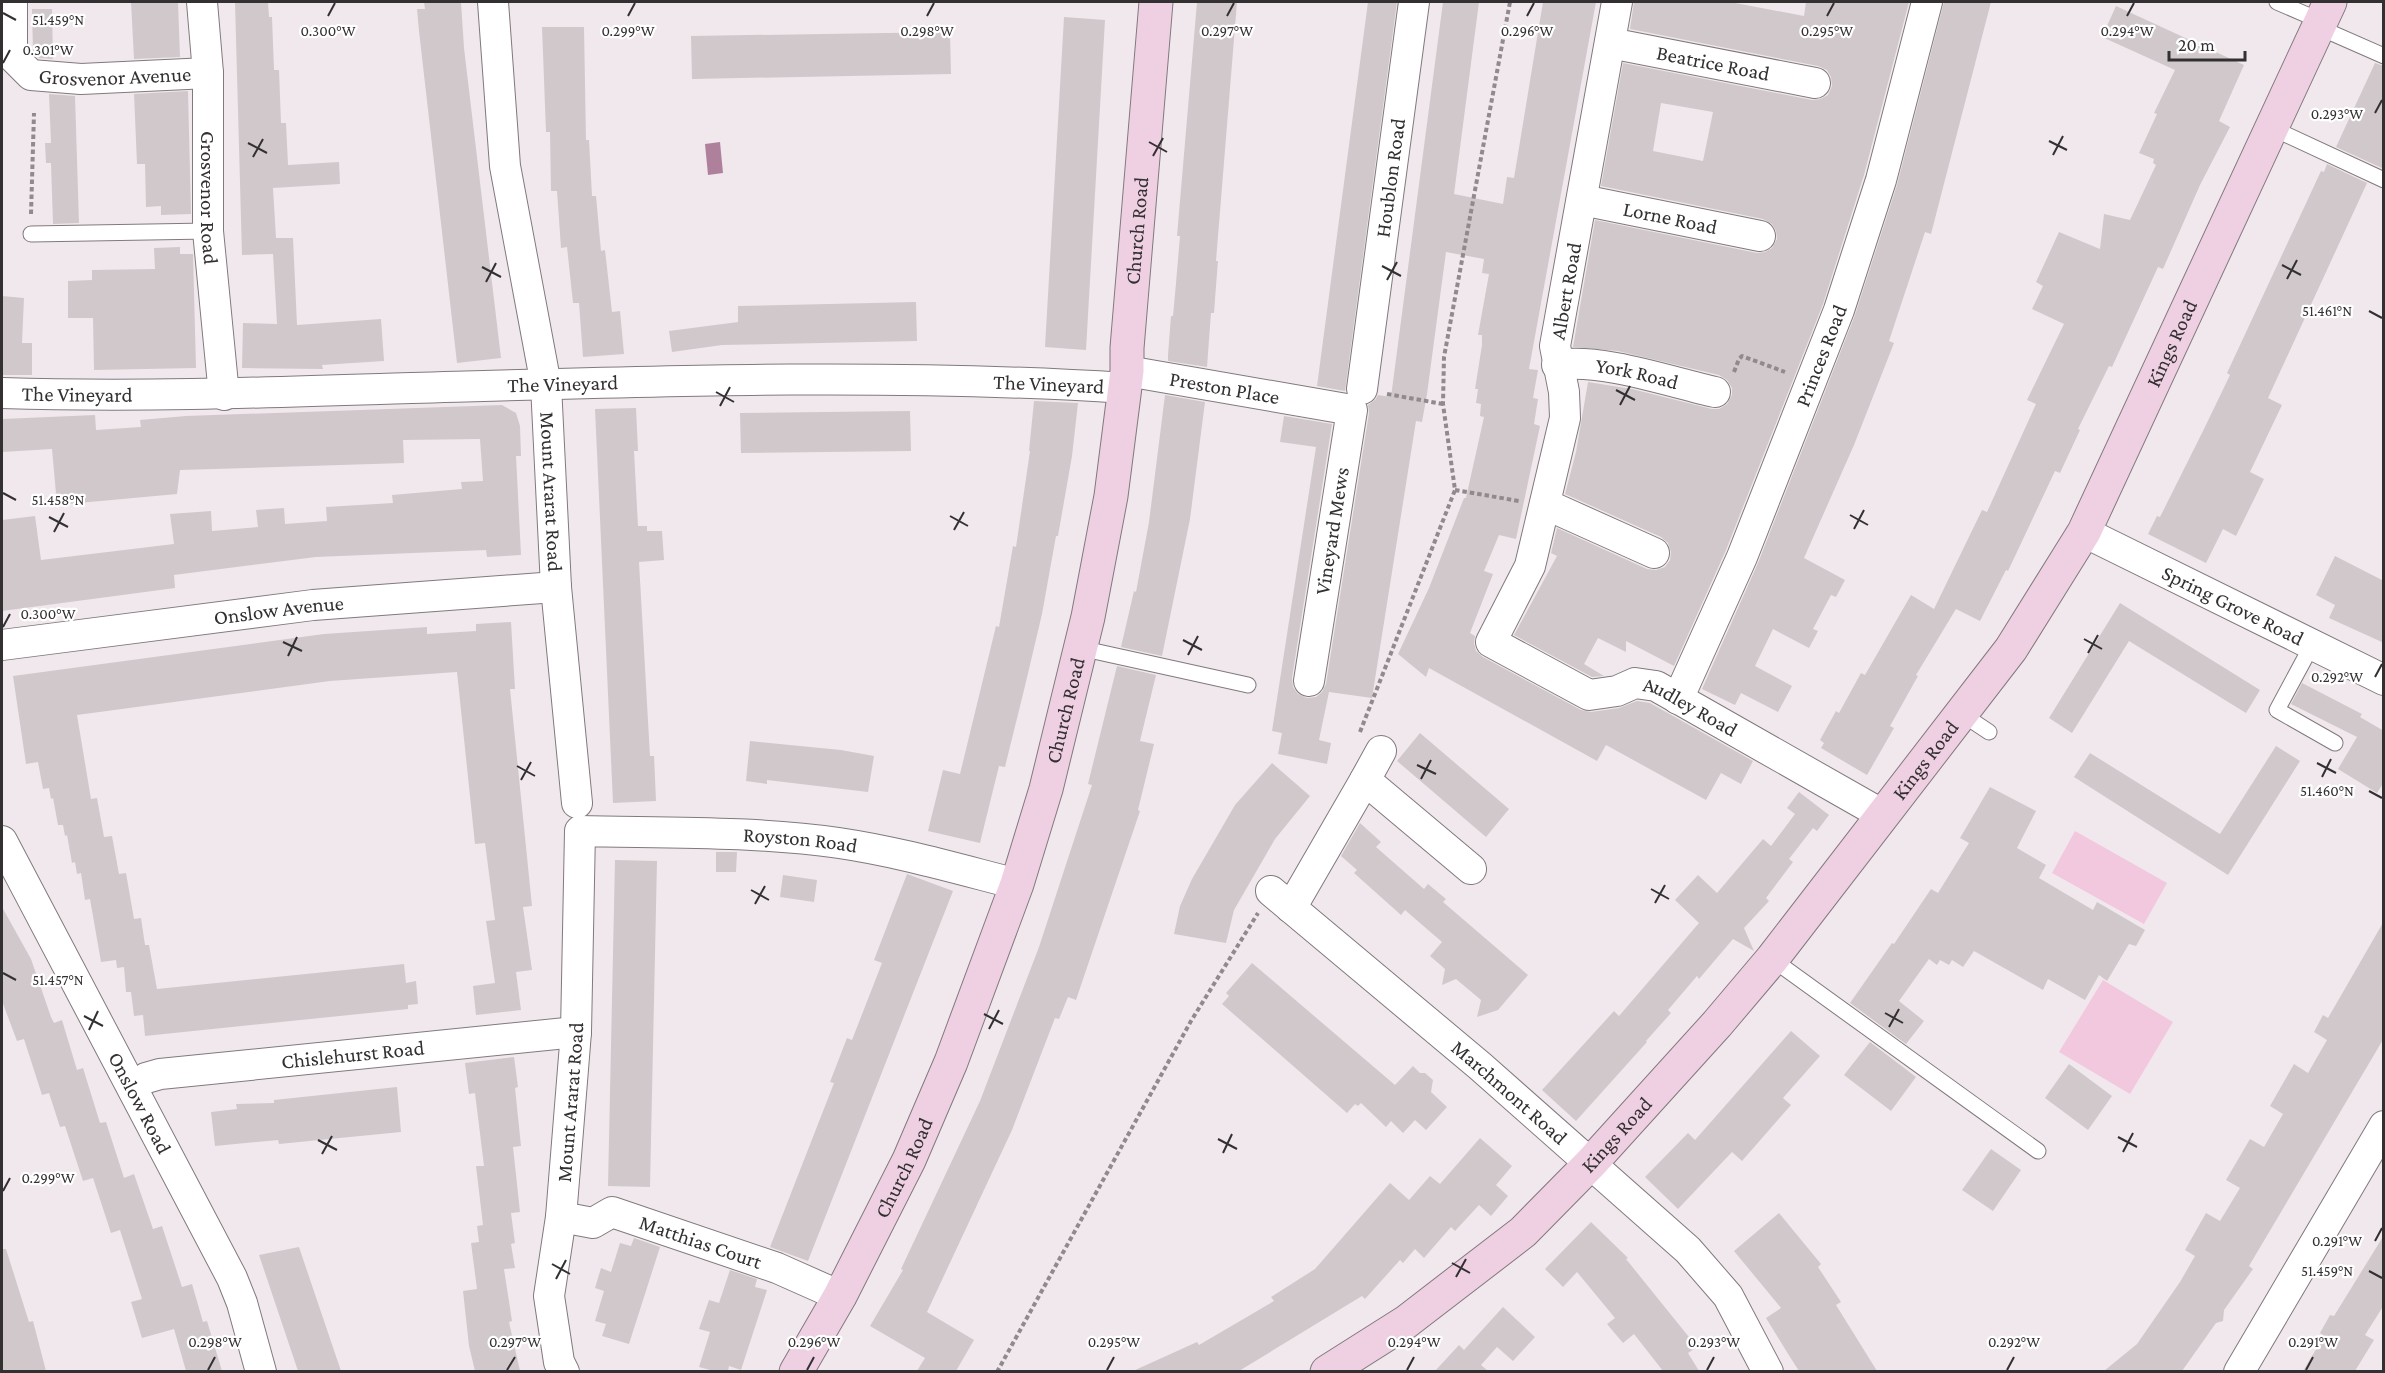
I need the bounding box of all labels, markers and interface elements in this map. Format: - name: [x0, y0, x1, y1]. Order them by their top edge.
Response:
- text: 51.459°N: [32, 12, 84, 28]
- text: 0.300°W: [301, 23, 356, 39]
- text: 0.299°W: [601, 23, 655, 39]
- text: 0.298°W: [900, 23, 954, 39]
- text: 0.297°W: [1201, 23, 1253, 39]
- text: 0.296°W: [1501, 23, 1553, 39]
- text: 0.295°W: [1801, 23, 1853, 39]
- text: 0.294°W: [2101, 23, 2154, 39]
- scale bar: [2169, 24, 2246, 62]
- text: 20 m: [2178, 35, 2215, 55]
- street label: Beatrice Road: [1654, 40, 1772, 86]
- text: 0.301°W: [23, 42, 74, 58]
- street label: Grosvenor Avenue: [38, 62, 192, 91]
- text: 0.293°W: [2311, 106, 2363, 122]
- street label: Houblon Road: [1370, 117, 1410, 239]
- street label: Grosvenor Road: [196, 131, 223, 265]
- street label: Church Road: [1120, 176, 1153, 286]
- street label: Lorne Road: [1621, 197, 1719, 239]
- street label: Albert Road: [1546, 240, 1586, 342]
- street label: Kings Road: [2141, 296, 2202, 391]
- street label: Princes Road: [1790, 301, 1852, 410]
- text: 51.461°N: [2302, 303, 2352, 319]
- street label: York Road: [1594, 353, 1681, 394]
- street label: Preston Place: [1168, 367, 1281, 409]
- street label: The Vineyard: [507, 370, 619, 397]
- street label: The Vineyard: [993, 370, 1105, 399]
- street label: The Vineyard: [21, 382, 132, 407]
- street label: Mount Ararat Road: [535, 411, 567, 572]
- street label: Vineyard Mews: [1310, 465, 1354, 597]
- text: 51.458°N: [32, 492, 85, 508]
- street label: Spring Grove Road: [2158, 560, 2308, 651]
- street label: Onslow Avenue: [212, 591, 345, 630]
- text: 0.300°W: [21, 606, 76, 622]
- street label: Church Road: [1041, 655, 1090, 766]
- text: 0.292°W: [2311, 669, 2363, 685]
- street label: Audley Road: [1641, 672, 1742, 742]
- street label: Kings Road: [1887, 716, 1964, 804]
- text: 51.460°N: [2300, 783, 2354, 799]
- street label: Royston Road: [743, 822, 859, 858]
- text: 51.457°N: [32, 972, 84, 988]
- street label: Mount Ararat Road: [552, 1022, 588, 1183]
- street label: Chislehurst Road: [280, 1035, 426, 1074]
- street label: Marchmont Road: [1446, 1035, 1572, 1150]
- street label: Onslow Road: [103, 1048, 176, 1158]
- street label: Kings Road: [1576, 1092, 1657, 1178]
- street label: Church Road: [870, 1114, 938, 1222]
- text: 0.299°W: [21, 1170, 75, 1186]
- street label: Matthias Court: [636, 1210, 766, 1274]
- text: 0.291°W: [2312, 1233, 2362, 1249]
- text: 51.459°N: [2301, 1263, 2353, 1279]
- text: 0.298°W: [188, 1334, 242, 1350]
- text: 0.297°W: [489, 1334, 541, 1350]
- text: 0.296°W: [788, 1334, 840, 1350]
- text: 0.295°W: [1088, 1334, 1140, 1350]
- text: 0.294°W: [1388, 1334, 1441, 1350]
- text: 0.293°W: [1688, 1334, 1740, 1350]
- text: 0.292°W: [1988, 1334, 2040, 1350]
- text: 0.291°W: [2288, 1334, 2338, 1350]

